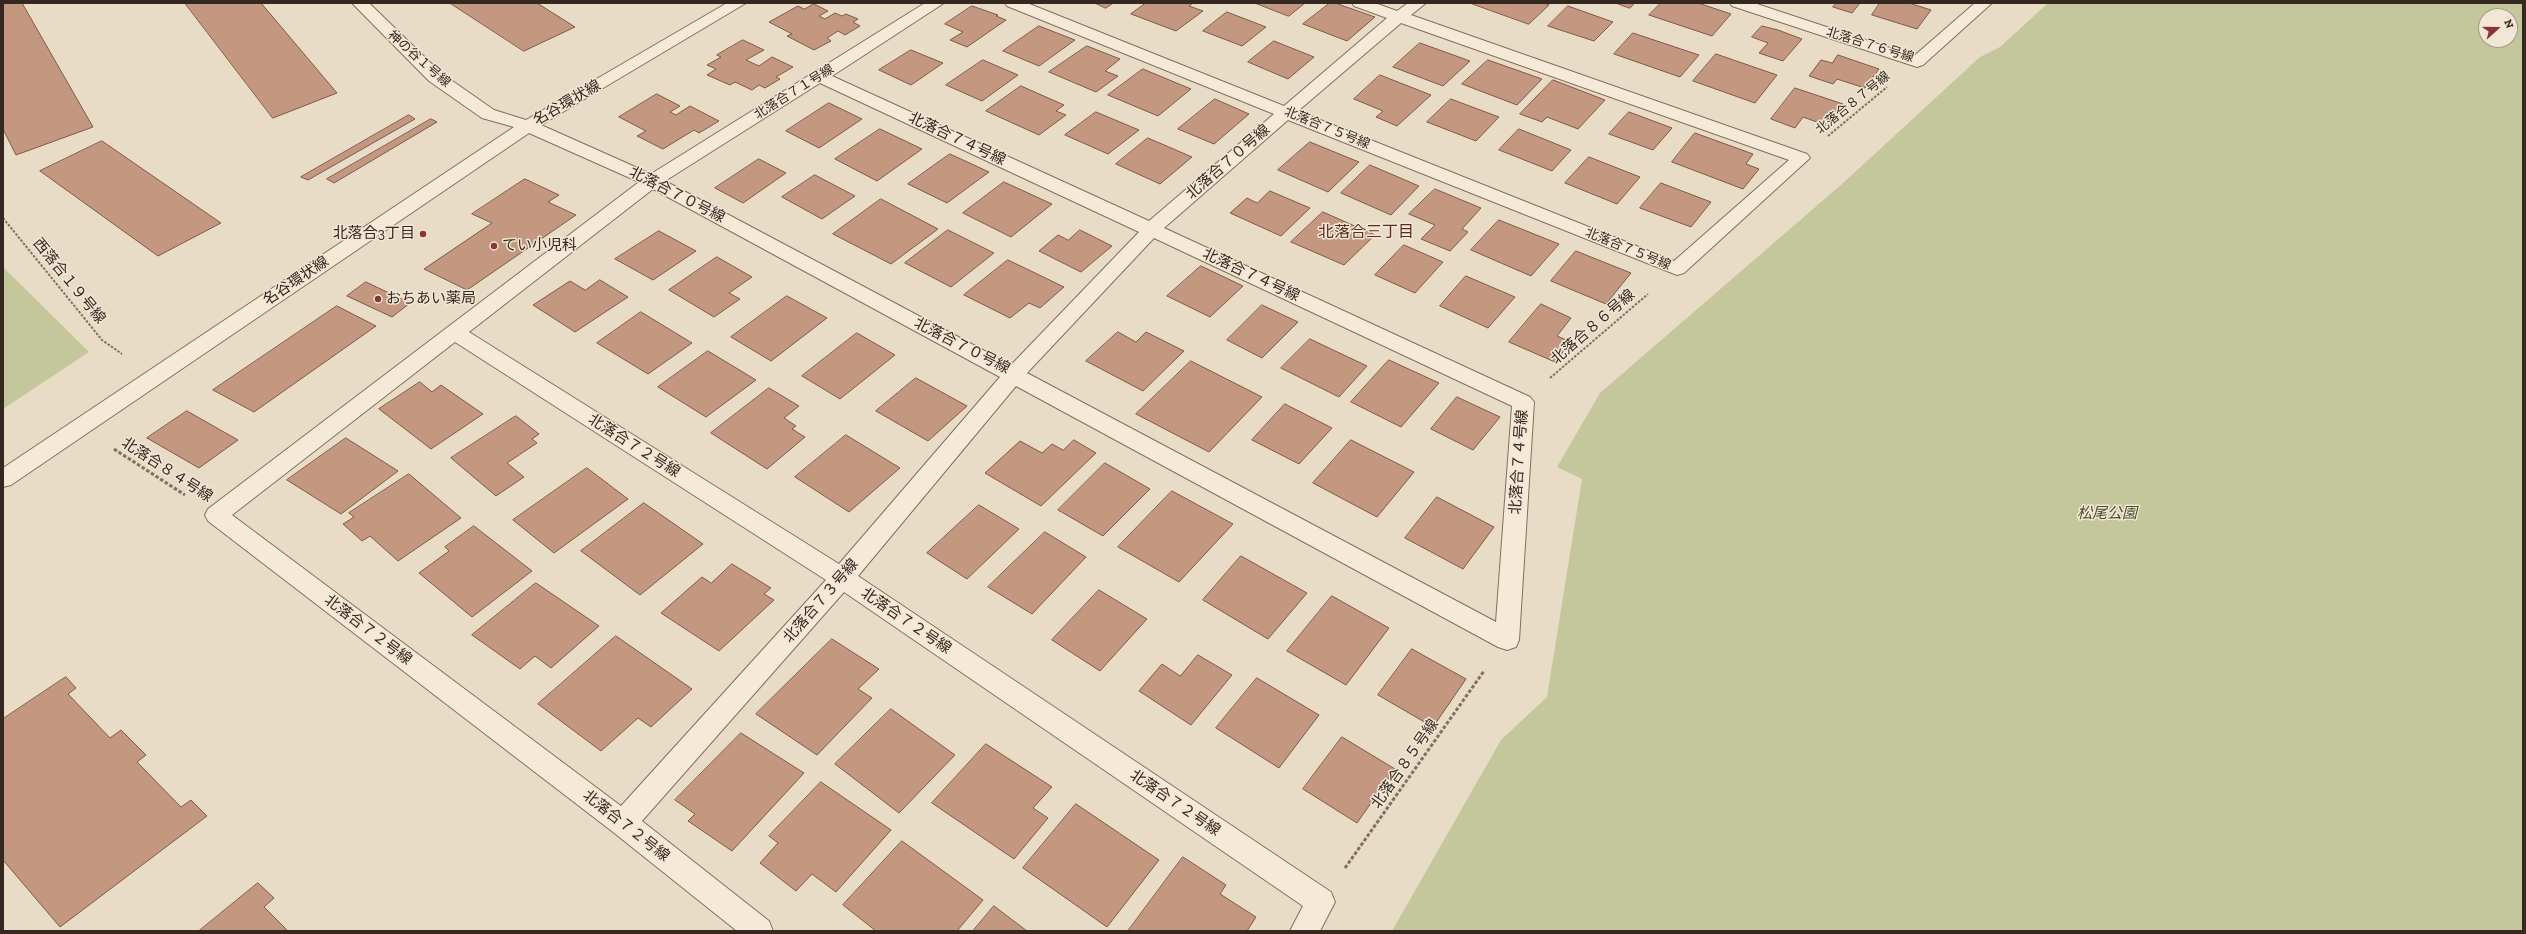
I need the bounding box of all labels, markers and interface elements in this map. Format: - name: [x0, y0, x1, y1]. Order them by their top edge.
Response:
- north arrow: [2478, 8, 2518, 48]
- text: N: [2501, 18, 2516, 30]
- street label: 北落合７６号線: [1824, 24, 1916, 66]
- street label: 神の谷１号線: [384, 28, 454, 90]
- street label: 北落合７１号線: [751, 61, 837, 123]
- street label: 北落合８７号線: [1813, 68, 1893, 138]
- street label: 名谷環状線: [530, 76, 604, 130]
- street label: 北落合７５号線: [1282, 104, 1372, 152]
- street label: 北落合７４号線: [906, 109, 1008, 169]
- street label: 北落合７０号線: [1182, 121, 1274, 203]
- street label: 北落合７０号線: [626, 163, 728, 227]
- district label: 北落合三丁目: [1318, 222, 1414, 242]
- place label: 北落合3丁目: [333, 225, 415, 243]
- street label: 北落合７５号線: [1583, 225, 1673, 273]
- marker: 北落合3丁目: [418, 229, 428, 239]
- street label: 西落合１９号線: [29, 235, 109, 327]
- place label: てい小児科: [502, 237, 577, 255]
- marker: てい小児科: [489, 241, 499, 251]
- street label: 北落合７４号線: [1200, 245, 1302, 305]
- street label: 名谷環状線: [260, 253, 332, 309]
- street label: 北落合８６号線: [1547, 286, 1639, 368]
- place label: おちあい薬局: [386, 290, 476, 308]
- marker: おちあい薬局: [373, 294, 383, 304]
- street label: 北落合７０号線: [911, 314, 1013, 378]
- street label: 北落合７４号線: [1506, 409, 1532, 515]
- street label: 北落合７２号線: [585, 411, 683, 481]
- street label: 北落合８４号線: [118, 434, 216, 506]
- park label: 松尾公園: [2077, 505, 2137, 523]
- street label: 北落合７３号線: [780, 555, 862, 647]
- street label: 北落合７２号線: [857, 584, 955, 658]
- street label: 北落合７２号線: [321, 591, 415, 669]
- street label: 北落合８５号線: [1368, 716, 1442, 812]
- street label: 北落合７２号線: [1126, 766, 1224, 840]
- street label: 北落合７２号線: [579, 787, 673, 865]

